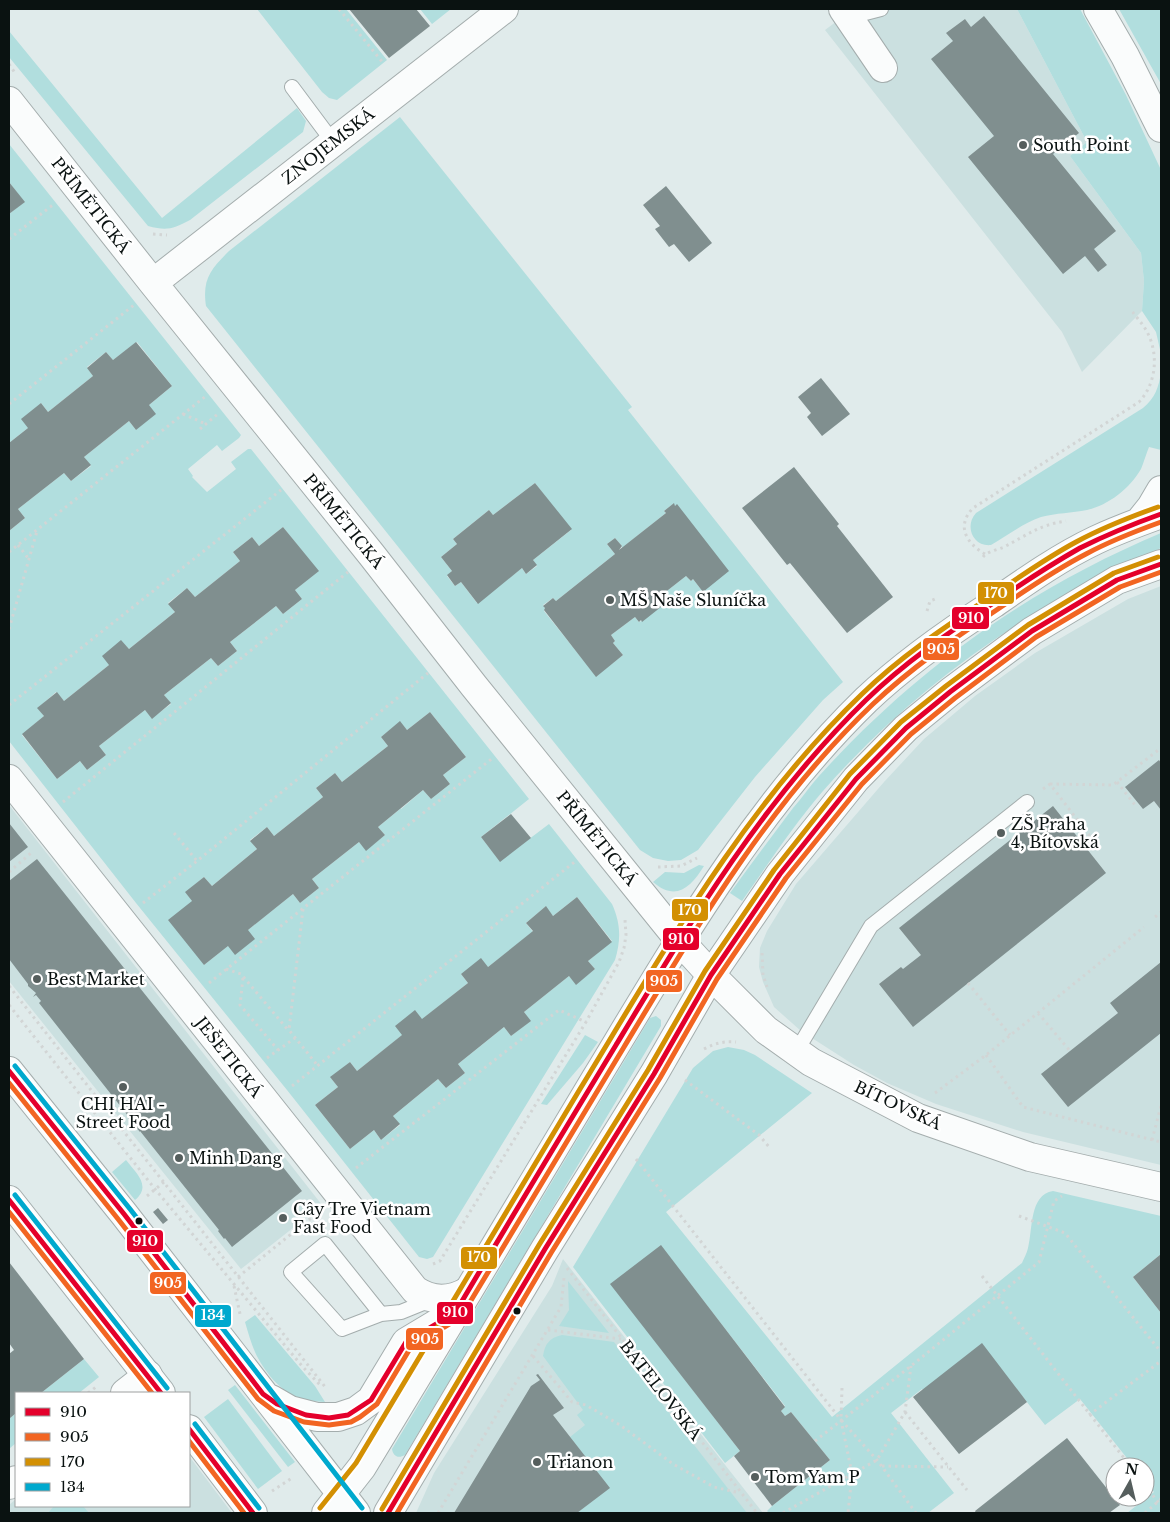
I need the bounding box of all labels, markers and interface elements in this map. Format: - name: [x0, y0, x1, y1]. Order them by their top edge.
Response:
- street label: ZNOJEMSKÁ: [278, 103, 379, 188]
- place label: South Point: [1033, 135, 1130, 155]
- marker: South Point: [1017, 139, 1029, 151]
- street label: PŘÍMĚTICKÁ: [47, 153, 135, 257]
- street label: PŘÍMĚTICKÁ: [300, 470, 389, 573]
- line badge: 170: [977, 581, 1015, 605]
- text: 170: [984, 584, 1008, 602]
- place label: MŠ Naše Sluníčka: [620, 590, 766, 610]
- marker: MŠ Naše Sluníčka: [604, 594, 616, 606]
- line badge: 910: [951, 606, 990, 630]
- text: 910: [958, 609, 984, 627]
- line badge: 905: [922, 637, 960, 661]
- text: 905: [927, 640, 955, 658]
- street label: PŘÍMĚTICKÁ: [553, 787, 642, 890]
- place label: ZŠ Praha 4, Bítovská: [1011, 814, 1099, 852]
- marker: ZŠ Praha 4, Bítovská: [995, 827, 1007, 839]
- line badge: 170: [671, 898, 709, 922]
- text: 170: [678, 901, 702, 919]
- line badge: 910: [662, 927, 700, 951]
- text: 910: [668, 930, 694, 948]
- place label: Best Market: [47, 969, 145, 989]
- line badge: 905: [645, 969, 683, 993]
- text: 905: [650, 972, 678, 990]
- marker: Best Market: [31, 973, 43, 985]
- street label: JEŠETICKÁ: [190, 1011, 267, 1102]
- street label: BÍTOVSKÁ: [851, 1076, 945, 1134]
- marker: CHỊ HAI - Street Food: [117, 1081, 129, 1093]
- place label: CHỊ HAI - Street Food: [76, 1094, 170, 1132]
- place label: Minh Dang: [189, 1148, 282, 1168]
- marker: Minh Dang: [173, 1152, 185, 1164]
- place label: Cây Tre Vietnam Fast Food: [293, 1199, 431, 1237]
- marker: Cây Tre Vietnam Fast Food: [277, 1212, 289, 1224]
- unlabelled marker: [134, 1216, 144, 1226]
- line badge: 910: [126, 1229, 164, 1253]
- text: 910: [132, 1232, 158, 1250]
- line badge: 170: [460, 1246, 498, 1270]
- text: 170: [467, 1248, 491, 1266]
- line badge: 905: [149, 1271, 187, 1295]
- text: 905: [154, 1274, 182, 1292]
- line badge: 910: [436, 1301, 474, 1325]
- text: 910: [442, 1303, 468, 1321]
- line badge: 134: [194, 1304, 232, 1328]
- text: 134: [201, 1306, 225, 1324]
- unlabelled marker: [512, 1306, 522, 1316]
- line badge: 905: [405, 1327, 444, 1351]
- text: 905: [411, 1330, 439, 1348]
- street label: BATELOVSKÁ: [616, 1336, 707, 1444]
- legend: [15, 1392, 190, 1507]
- text: 910: [60, 1402, 87, 1421]
- text: 905: [60, 1427, 89, 1446]
- text: 170: [60, 1452, 85, 1471]
- place label: Trianon: [547, 1452, 613, 1472]
- marker: Trianon: [531, 1456, 543, 1468]
- north arrow: [1105, 1457, 1155, 1507]
- text: N: [1124, 1459, 1140, 1479]
- place label: Tom Yam P: [765, 1467, 859, 1487]
- marker: Tom Yam P: [749, 1471, 761, 1483]
- text: 134: [60, 1477, 85, 1496]

